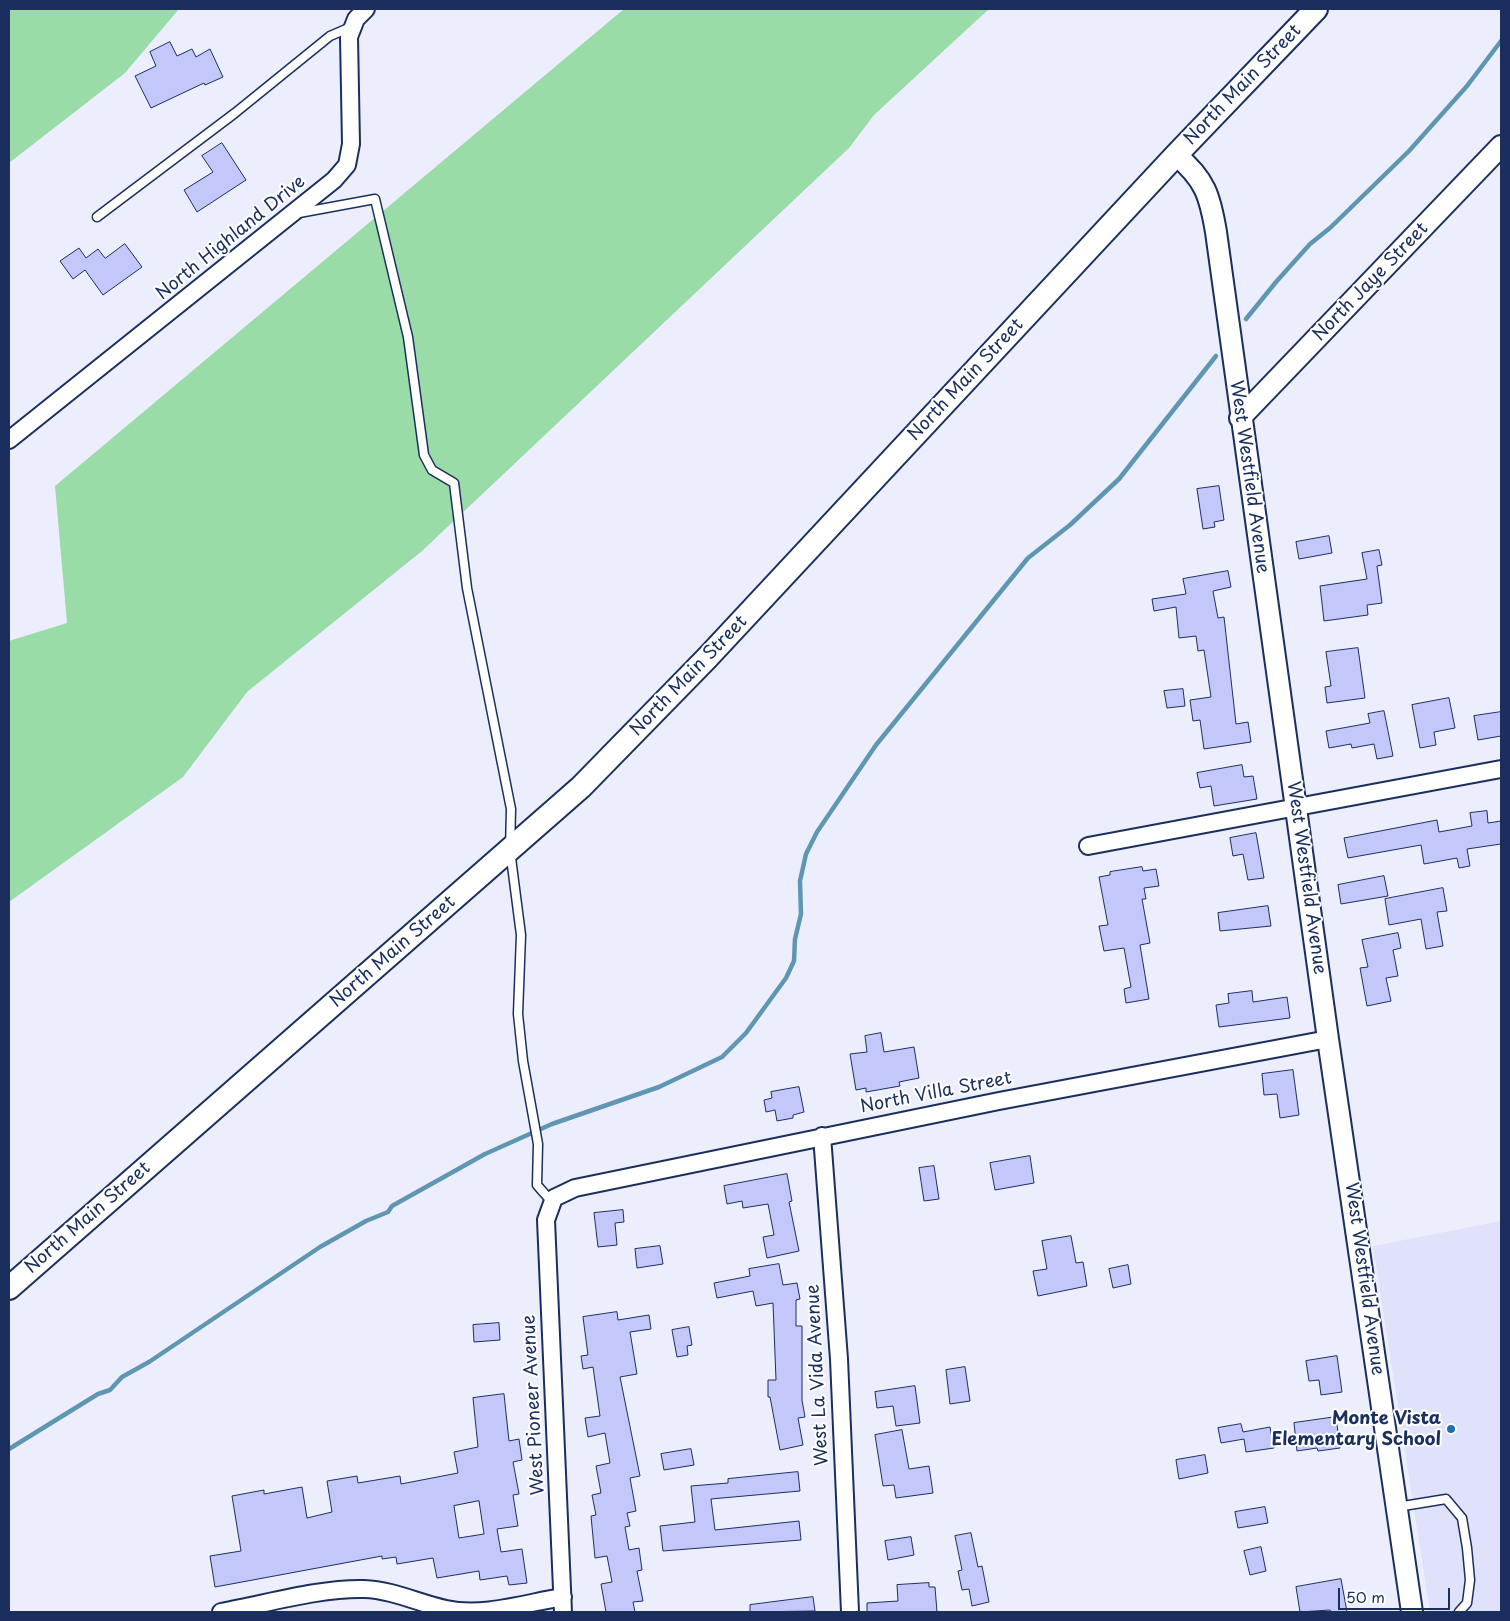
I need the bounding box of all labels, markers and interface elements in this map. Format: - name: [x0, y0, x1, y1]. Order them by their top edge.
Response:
- street label: North Main Street: [1180, 20, 1306, 150]
- street label: North Highland Drive: [152, 171, 310, 305]
- street label: North Jaye Street: [1309, 218, 1433, 346]
- street label: North Main Street: [904, 314, 1028, 446]
- street label: West Westfield Avenue: [1225, 379, 1273, 575]
- street label: North Main Street: [626, 611, 752, 741]
- street label: West Westfield Avenue: [1282, 780, 1330, 976]
- street label: North Main Street: [326, 892, 460, 1012]
- street label: North Villa Street: [858, 1068, 1014, 1118]
- street label: North Main Street: [21, 1158, 155, 1278]
- street label: West Westfield Avenue: [1340, 1181, 1388, 1377]
- street label: West La Vida Avenue: [802, 1284, 834, 1466]
- street label: West Pioneer Avenue: [518, 1314, 550, 1496]
- place label: Monte Vista Elementary School: [1271, 1408, 1441, 1450]
- marker: Monte Vista Elementary School: [1445, 1423, 1457, 1435]
- scale bar: [1340, 1578, 1452, 1610]
- text: 50 m: [1346, 1585, 1385, 1608]

